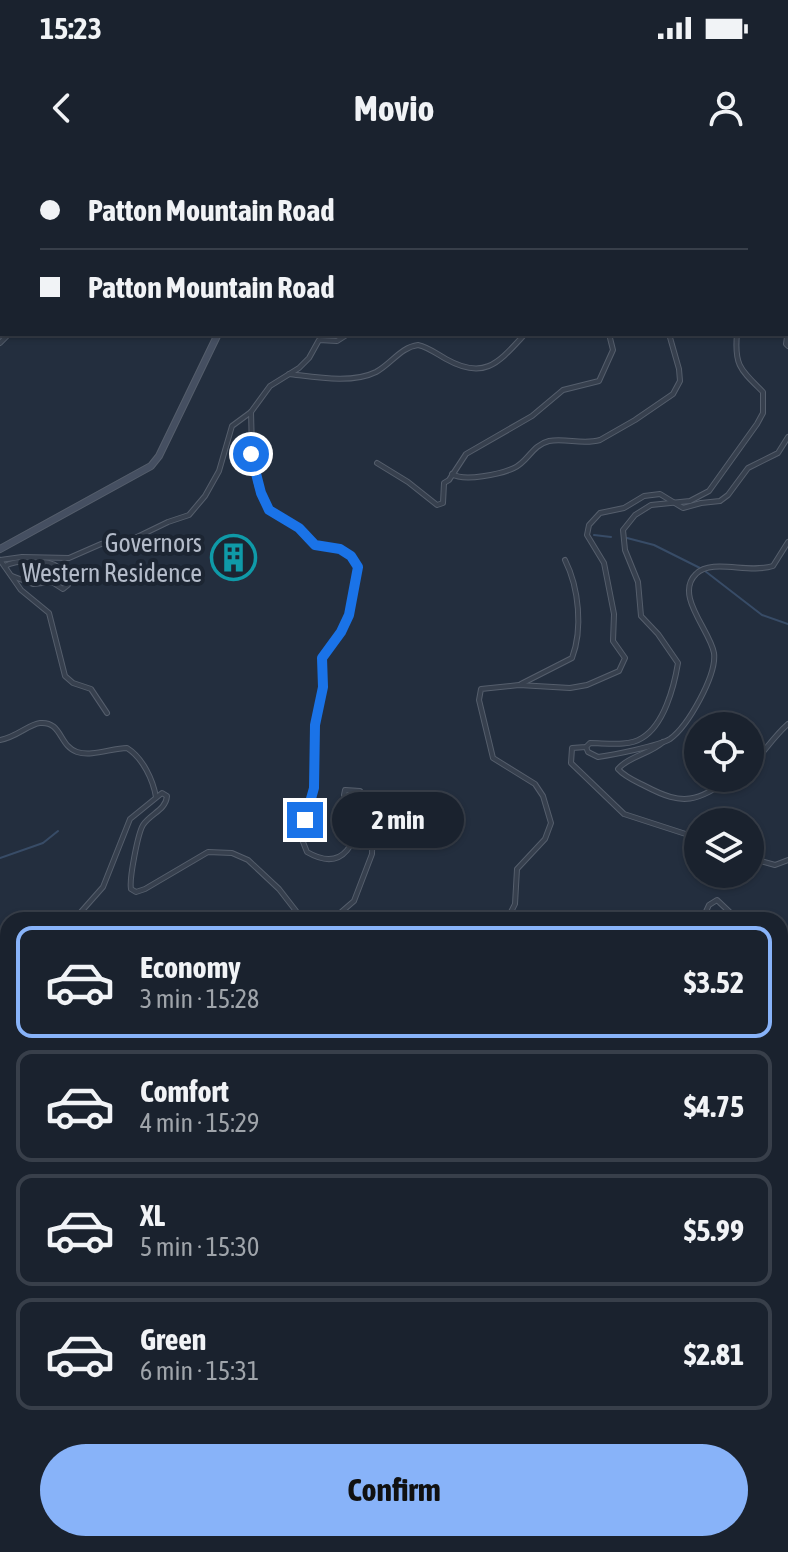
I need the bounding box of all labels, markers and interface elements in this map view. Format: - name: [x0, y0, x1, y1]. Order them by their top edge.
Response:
- text: 15:23: [40, 11, 102, 45]
- icon: back: [40, 86, 84, 130]
- icon: person: [704, 86, 748, 130]
- text: Movio: [354, 87, 434, 129]
- text: Patton Mountain Road: [88, 193, 334, 227]
- text: Patton Mountain Road: [88, 270, 334, 304]
- route start: [233, 436, 269, 472]
- place label: Governors Western Residence: [22, 528, 202, 588]
- building icon: Governors Western Residence: [209, 534, 257, 582]
- map controls: [684, 712, 764, 888]
- button: locate: [684, 712, 764, 792]
- callout: 2 min: [333, 792, 465, 848]
- route end: [287, 802, 323, 838]
- text: 2 min: [371, 805, 425, 835]
- button: layers: [684, 808, 764, 888]
- icon: car: [44, 946, 116, 1018]
- text: Economy: [140, 950, 241, 984]
- text: $3.52: [684, 965, 744, 999]
- text: 3 min · 15:28: [140, 984, 259, 1014]
- icon: car: [44, 1070, 116, 1142]
- text: Comfort: [140, 1074, 229, 1108]
- text: $4.75: [684, 1089, 744, 1123]
- text: 4 min · 15:29: [140, 1108, 259, 1138]
- icon: car: [44, 1194, 116, 1266]
- text: XL: [140, 1198, 165, 1232]
- text: $5.99: [684, 1213, 744, 1247]
- text: 5 min · 15:30: [140, 1232, 259, 1262]
- icon: car: [44, 1318, 116, 1390]
- text: Green: [140, 1322, 206, 1356]
- text: $2.81: [684, 1337, 744, 1371]
- text: 6 min · 15:31: [140, 1356, 259, 1386]
- button: Confirm: [40, 1444, 748, 1536]

